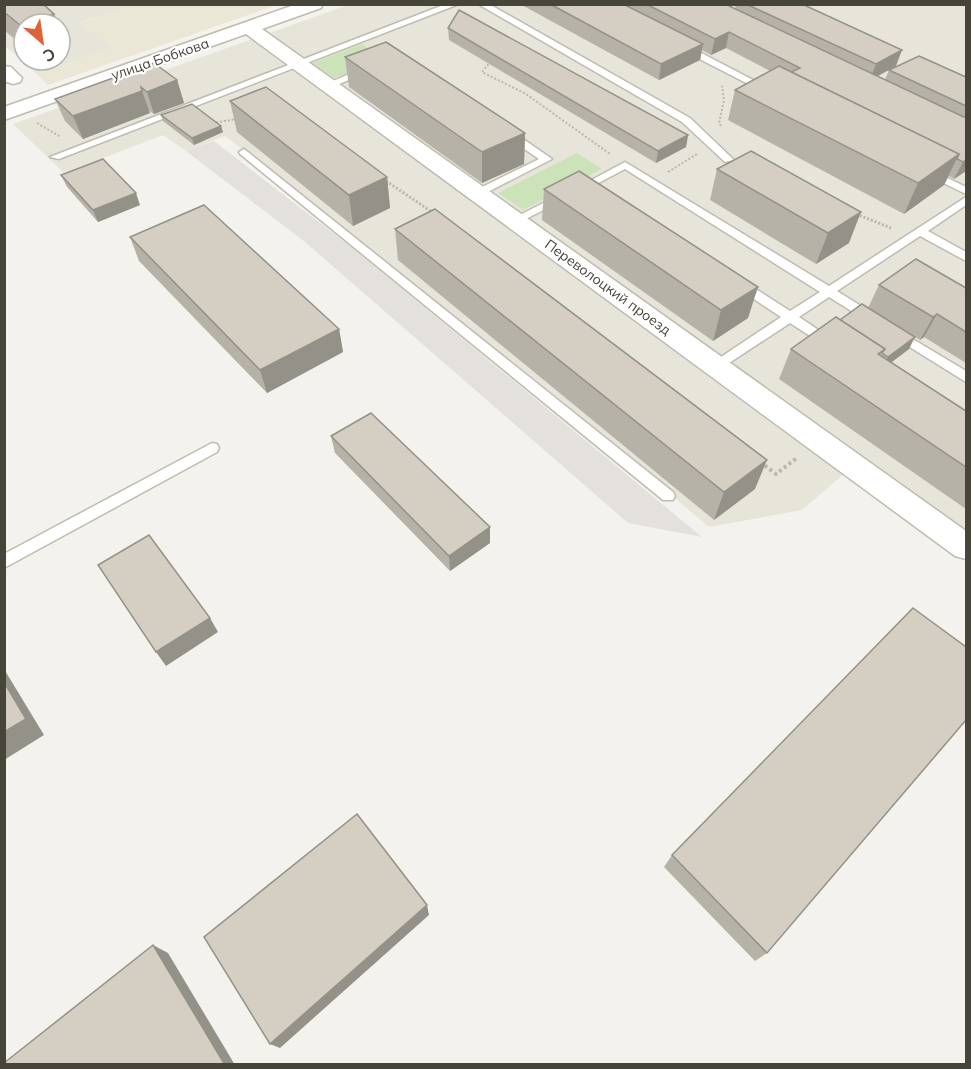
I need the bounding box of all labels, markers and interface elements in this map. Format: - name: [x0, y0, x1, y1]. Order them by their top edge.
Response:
- north arrow: [12, 12, 72, 72]
- street label: улица Бобкова: [109, 34, 211, 84]
- text: С: [40, 44, 59, 67]
- street label: Переволоцкий проезд: [541, 235, 675, 339]

